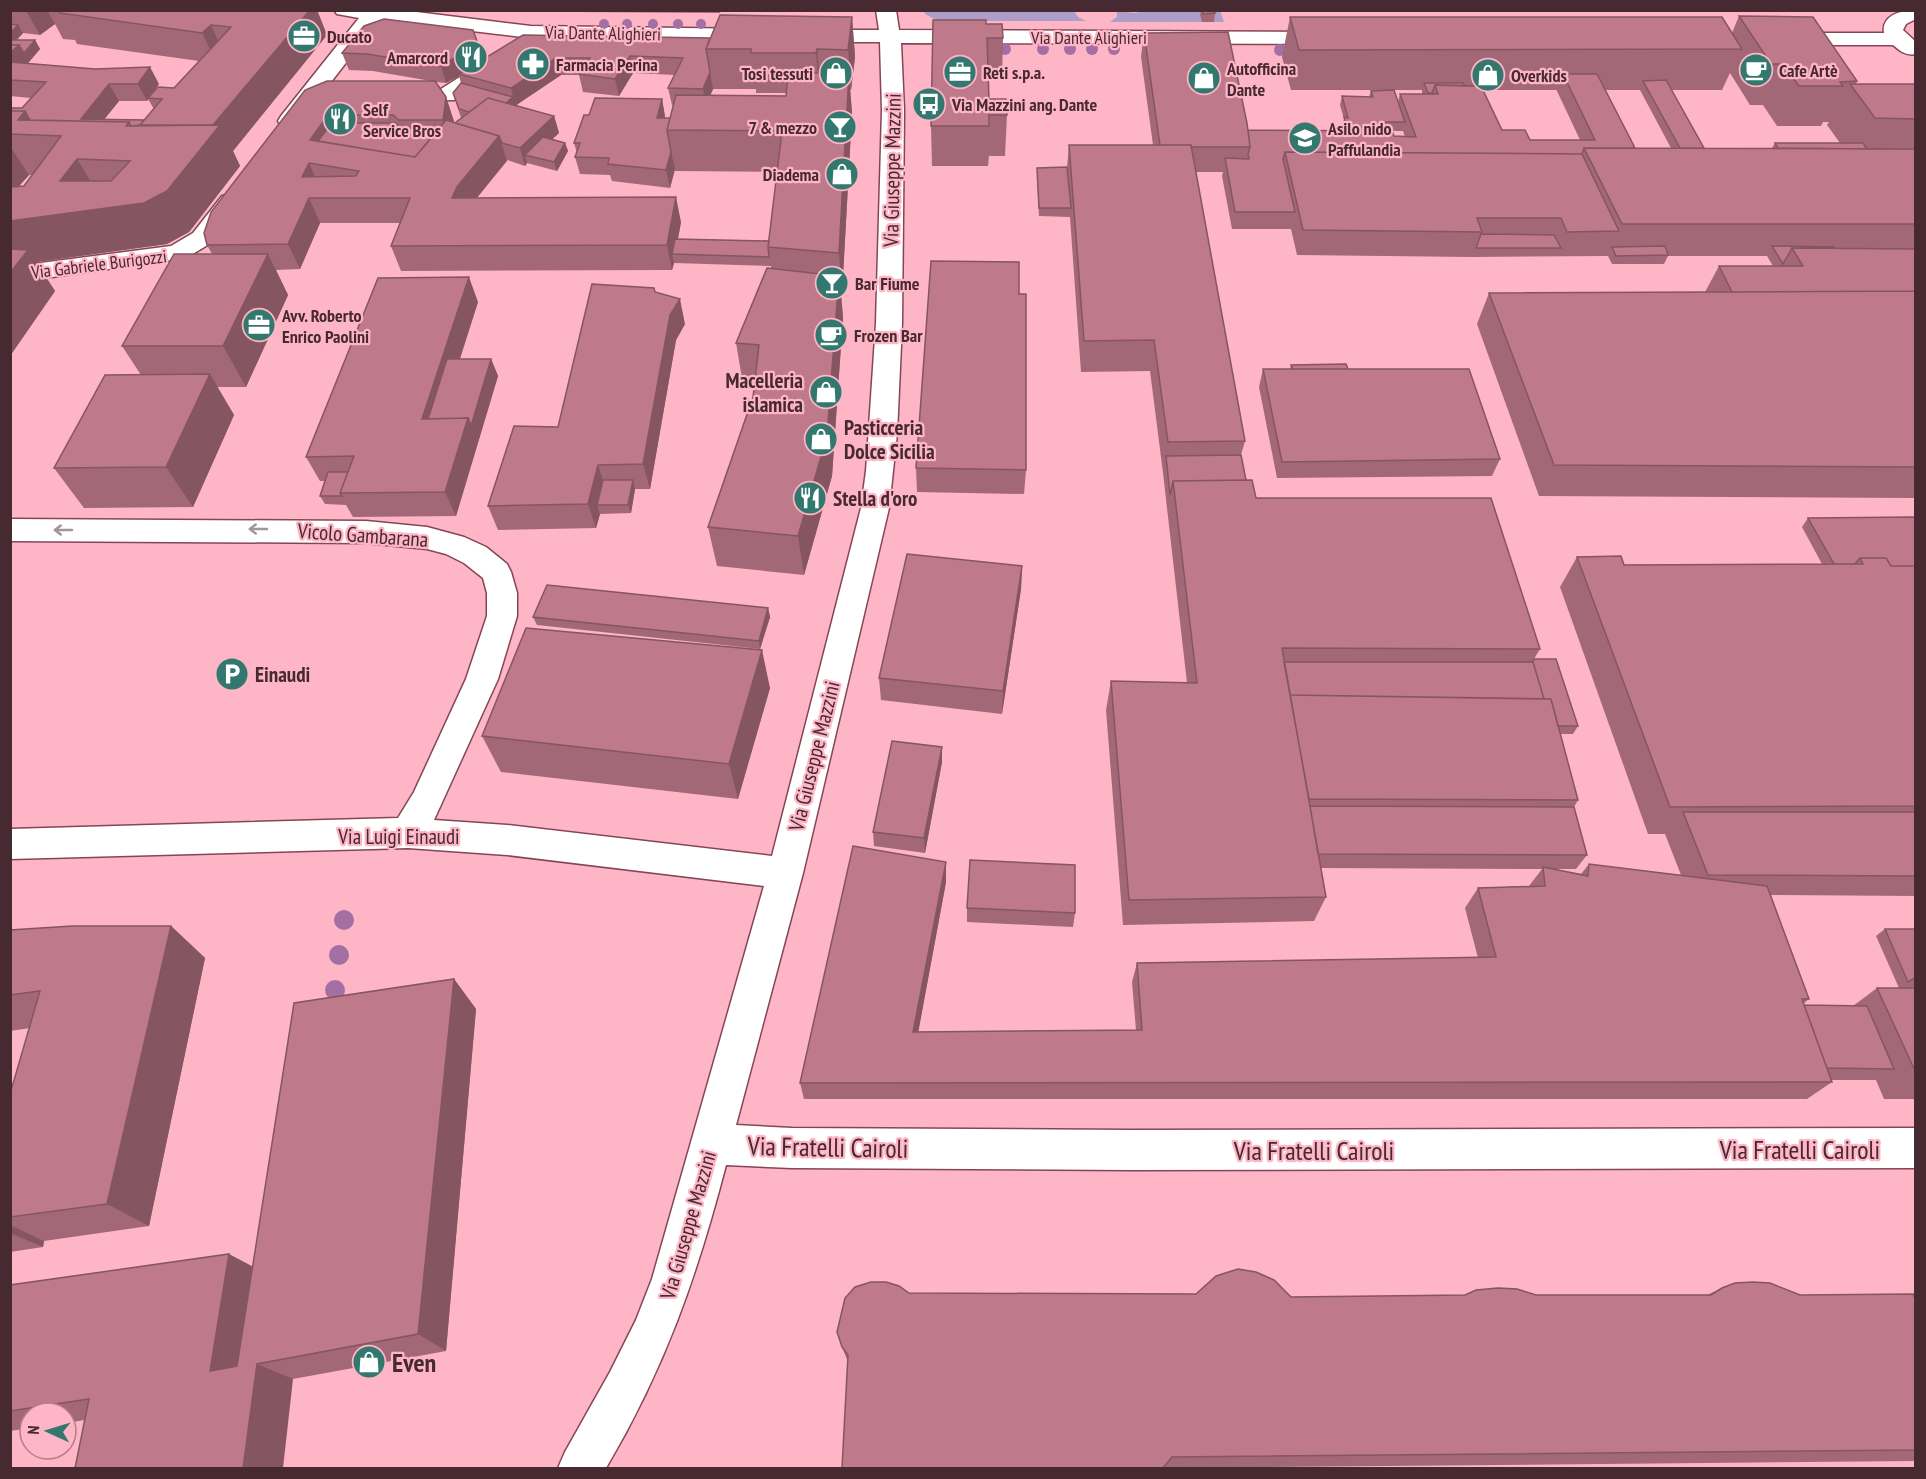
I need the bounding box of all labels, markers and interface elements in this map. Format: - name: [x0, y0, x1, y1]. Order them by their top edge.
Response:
- office icon: Ducato: [286, 18, 322, 54]
- street label: Via Dante Alighieri: [544, 20, 661, 46]
- place label: Ducato: [327, 25, 372, 48]
- street label: Via Dante Alighieri: [1030, 26, 1147, 49]
- restaurant icon: Amarcord: [453, 39, 489, 75]
- place label: Amarcord: [386, 46, 448, 69]
- pharmacy icon: Farmacia Perina: [515, 46, 551, 82]
- cafe icon: Cafe Artè: [1738, 52, 1774, 88]
- place label: Farmacia Perina: [556, 53, 658, 76]
- office icon: Reti s.p.a.: [942, 54, 978, 90]
- shop icon: Tosi tessuti: [818, 55, 854, 91]
- place label: Autofficina Dante: [1226, 57, 1296, 101]
- shop icon: Overkids: [1470, 57, 1506, 93]
- place label: Cafe Artè: [1779, 59, 1838, 82]
- shop icon: Autofficina Dante: [1186, 60, 1222, 96]
- place label: Reti s.p.a.: [983, 61, 1045, 84]
- place label: Tosi tessuti: [741, 62, 813, 85]
- place label: Overkids: [1511, 64, 1567, 87]
- bus stop icon: Via Mazzini ang. Dante: [911, 86, 947, 122]
- street label: Via Giuseppe Mazzini: [877, 93, 907, 248]
- place label: Via Mazzini ang. Dante: [951, 93, 1097, 116]
- place label: Self Service Bros: [363, 98, 441, 142]
- restaurant icon: Self Service Bros: [322, 101, 358, 137]
- bar icon: 7 & mezzo: [822, 109, 858, 145]
- place label: 7 & mezzo: [748, 116, 817, 139]
- place label: Asilo nido Paffulandia: [1327, 117, 1401, 161]
- school or university icon: Asilo nido Paffulandia: [1287, 120, 1323, 156]
- shop icon: Diadema: [824, 156, 860, 192]
- place label: Diadema: [763, 163, 819, 186]
- street label: Via Gabriele Burigozzi: [29, 244, 168, 284]
- bar icon: Bar Fiume: [814, 265, 850, 301]
- place label: Bar Fiume: [855, 272, 920, 295]
- place label: Avv. Roberto Enrico Paolini: [281, 304, 369, 348]
- office icon: Avv. Roberto Enrico Paolini: [241, 307, 277, 343]
- cafe icon: Frozen Bar: [813, 317, 849, 353]
- place label: Frozen Bar: [854, 324, 923, 347]
- place label: Macelleria islamica: [726, 367, 803, 418]
- shop icon: Macelleria islamica: [808, 374, 844, 410]
- place label: Pasticceria Dolce Sicilia: [844, 414, 935, 465]
- shop icon: Pasticceria Dolce Sicilia: [803, 421, 839, 457]
- restaurant icon: Stella d'oro: [792, 480, 828, 516]
- place label: Stella d'oro: [833, 485, 917, 512]
- street label: Vicolo Gambarana: [296, 517, 429, 553]
- one-way arrow: [53, 524, 73, 536]
- one-way arrow: [248, 524, 268, 535]
- parking icon: Einaudi: [214, 656, 250, 692]
- place label: Einaudi: [255, 661, 310, 688]
- street label: Via Giuseppe Mazzini: [782, 678, 846, 835]
- street label: Via Luigi Einaudi: [337, 823, 460, 850]
- street label: Via Fratelli Cairoli: [746, 1129, 909, 1165]
- street label: Via Fratelli Cairoli: [1719, 1133, 1880, 1166]
- street label: Via Fratelli Cairoli: [1233, 1134, 1394, 1167]
- street label: Via Giuseppe Mazzini: [654, 1147, 722, 1303]
- shop icon: Even: [351, 1344, 387, 1380]
- place label: Even: [392, 1346, 436, 1379]
- north arrow: [18, 1401, 78, 1461]
- text: N: [23, 1425, 43, 1435]

